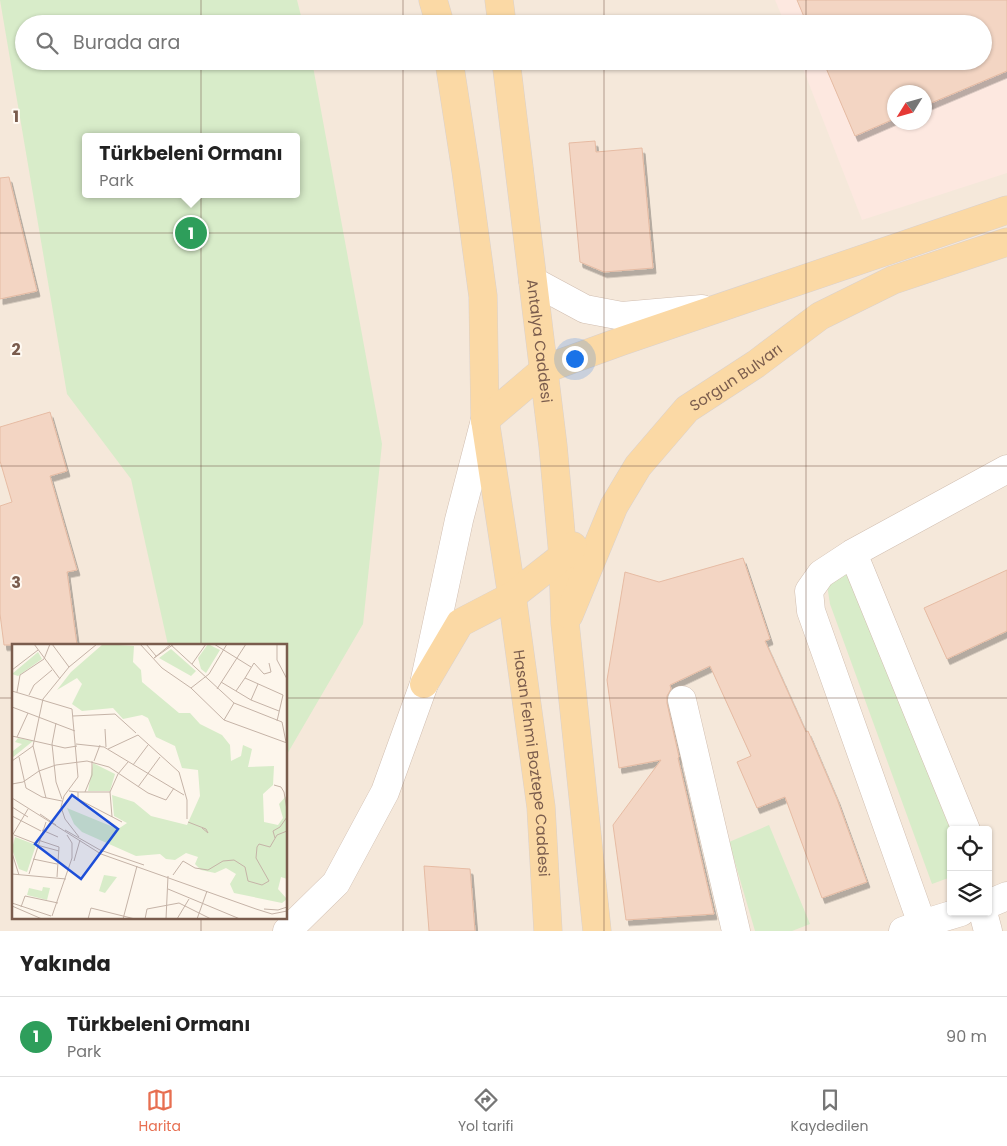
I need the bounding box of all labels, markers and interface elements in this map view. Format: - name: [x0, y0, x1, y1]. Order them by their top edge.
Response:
- search box: [15, 15, 992, 70]
- icon: search: [33, 29, 61, 57]
- text: Burada ara: [73, 29, 180, 56]
- north arrow: [887, 85, 932, 130]
- text: 1: [13, 105, 19, 128]
- popup: [82, 133, 300, 198]
- text: Türkbeleni Ormanı: [99, 140, 283, 167]
- text: Park: [99, 169, 134, 192]
- pin: 1: [175, 214, 207, 252]
- street label: Antalya Caddesi: [522, 278, 558, 404]
- text: 2: [11, 338, 21, 361]
- street label: Sorgun Bulvarı: [685, 338, 786, 415]
- your location: [562, 346, 588, 372]
- text: 3: [11, 571, 21, 594]
- inset map: [12, 644, 288, 918]
- street label: Hasan Fehmi Boztepe Caddesi: [509, 648, 555, 877]
- map controls: [947, 826, 992, 916]
- button: locate: [947, 826, 992, 871]
- button: layers: [947, 871, 992, 916]
- text: Yakında: [20, 949, 111, 978]
- text: Türkbeleni Ormanı: [67, 1011, 250, 1038]
- text: 1: [33, 1025, 39, 1048]
- text: 90 m: [946, 1025, 987, 1048]
- text: Park: [67, 1040, 101, 1063]
- tab: Harita: [139, 1086, 181, 1137]
- tab: Yol tarifi: [458, 1086, 514, 1137]
- tab: Kaydedilen: [791, 1086, 868, 1137]

